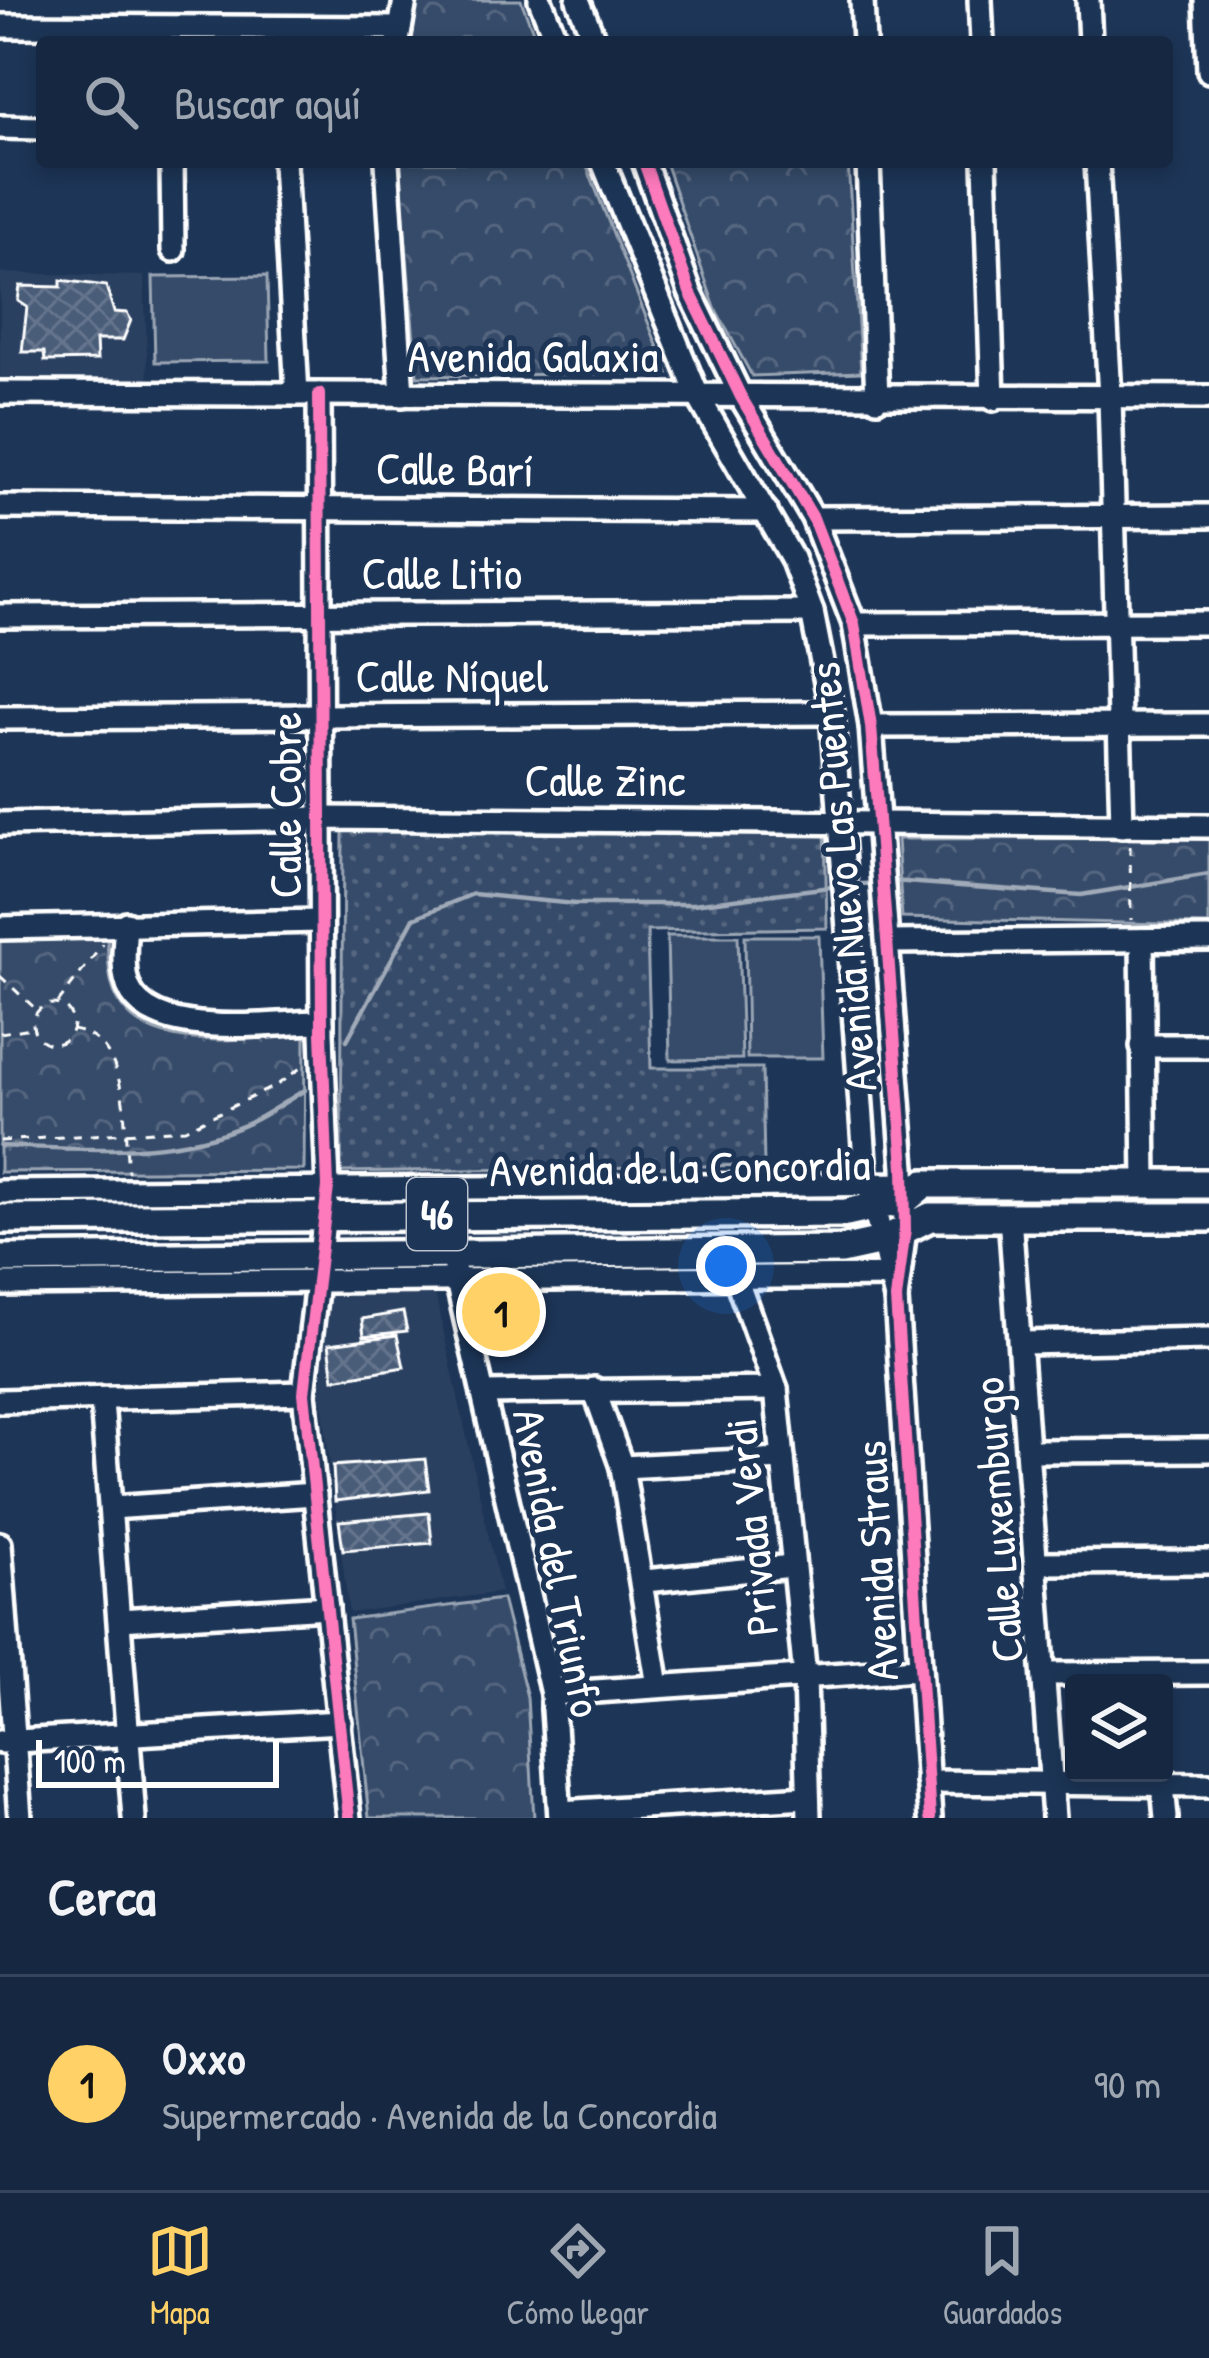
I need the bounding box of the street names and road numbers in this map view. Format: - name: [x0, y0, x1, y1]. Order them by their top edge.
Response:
- street label: Avenida Galaxia: [408, 325, 658, 386]
- street label: Calle Barí: [376, 437, 534, 500]
- street label: Calle Litio: [362, 542, 522, 603]
- street label: Calle Níquel: [356, 645, 548, 706]
- street label: Avenida Nuevo Las Puentes: [792, 660, 891, 1094]
- street label: Calle Cobre: [254, 712, 315, 898]
- street label: Calle Zinc: [525, 749, 686, 810]
- street label: Avenida de la Concordia: [489, 1133, 871, 1200]
- road number: 46: [407, 1178, 467, 1250]
- street label: Calle Luxemburgo: [956, 1376, 1037, 1665]
- street label: Avenida del Triunfo: [499, 1404, 618, 1722]
- street label: Privada Verdi: [709, 1415, 792, 1639]
- street label: Avenida Straus: [839, 1439, 912, 1683]

